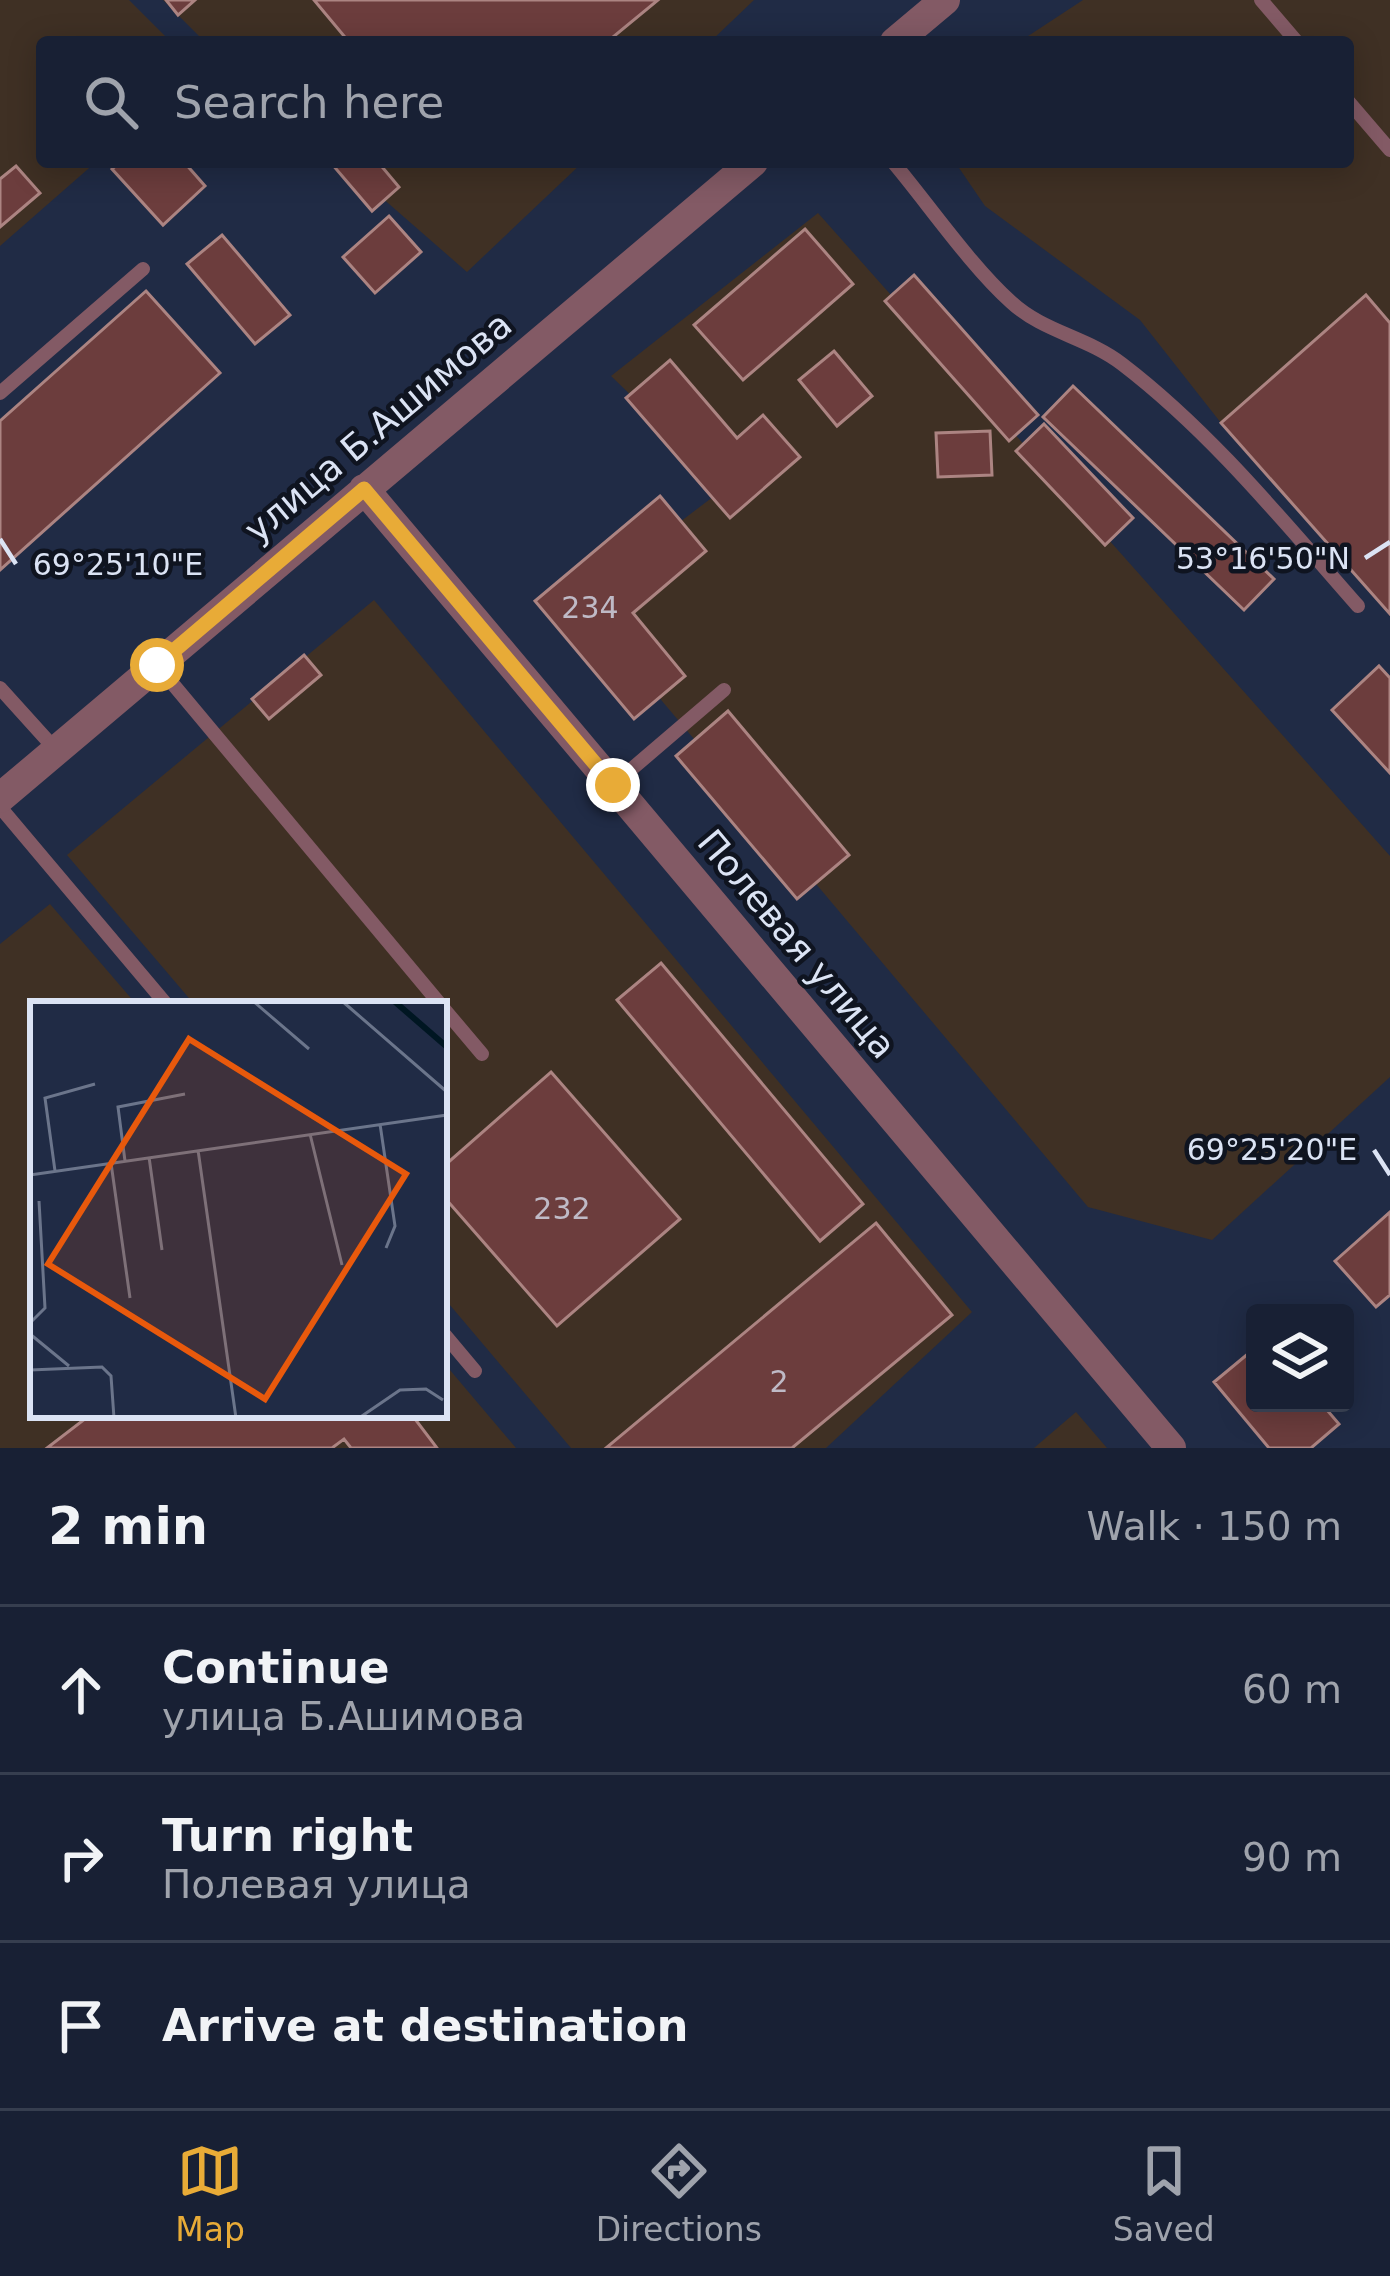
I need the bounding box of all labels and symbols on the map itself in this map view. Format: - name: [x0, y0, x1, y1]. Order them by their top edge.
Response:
- street label: улица Б.Ашимова: [236, 304, 520, 550]
- text: 53°16'50"N: [1176, 541, 1350, 576]
- text: 69°25'10"E: [33, 547, 203, 582]
- house number: 234: [561, 590, 619, 625]
- route start: [130, 638, 184, 692]
- route end: [586, 758, 640, 812]
- street label: Полевая улица: [690, 822, 904, 1066]
- inset map: [30, 1001, 447, 1418]
- text: 69°25'20"E: [1187, 1132, 1357, 1167]
- house number: 232: [533, 1191, 591, 1226]
- house number: 2: [769, 1364, 789, 1399]

